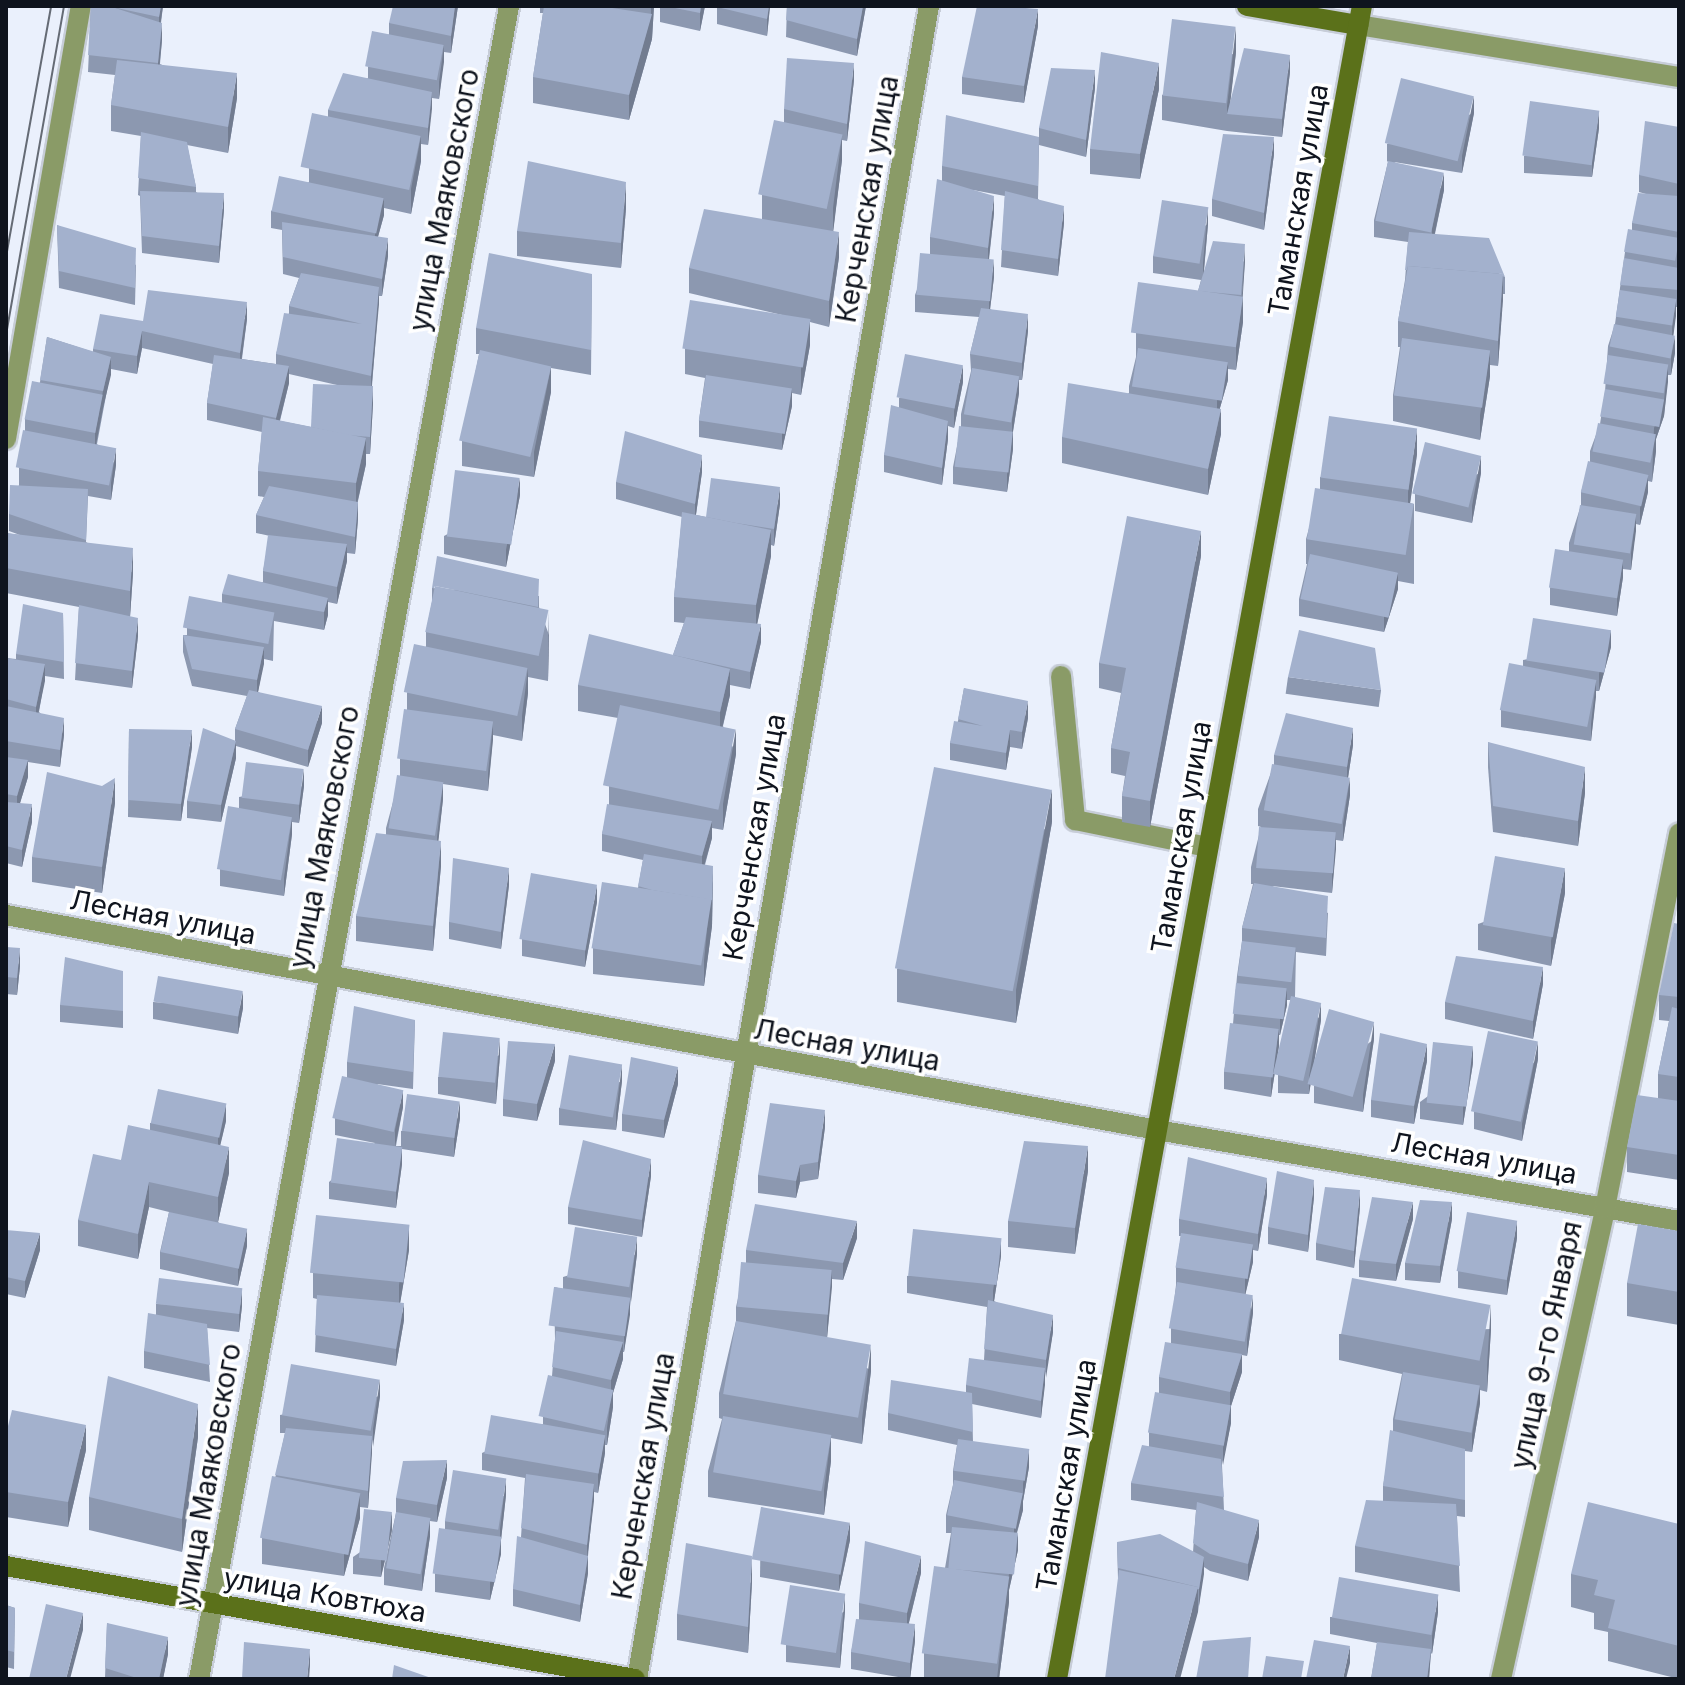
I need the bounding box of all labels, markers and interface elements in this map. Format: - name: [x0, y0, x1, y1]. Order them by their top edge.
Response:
- street label: улица Маяковского: [402, 66, 486, 334]
- street label: Керченская улица: [829, 73, 905, 325]
- street label: Таманская улица: [1261, 81, 1335, 319]
- street label: улица Маяковского: [282, 703, 366, 971]
- street label: Керченская улица: [716, 711, 792, 963]
- street label: Таманская улица: [1144, 718, 1218, 956]
- street label: Лесная улица: [67, 883, 259, 951]
- street label: Лесная улица: [751, 1012, 943, 1078]
- street label: Лесная улица: [1388, 1125, 1580, 1191]
- street label: улица 9-го Января: [1503, 1218, 1589, 1472]
- street label: улица Маяковского: [168, 1341, 248, 1609]
- street label: Керченская улица: [605, 1350, 681, 1602]
- street label: Таманская улица: [1029, 1356, 1103, 1594]
- street label: улица Ковтюха: [221, 1561, 429, 1629]

